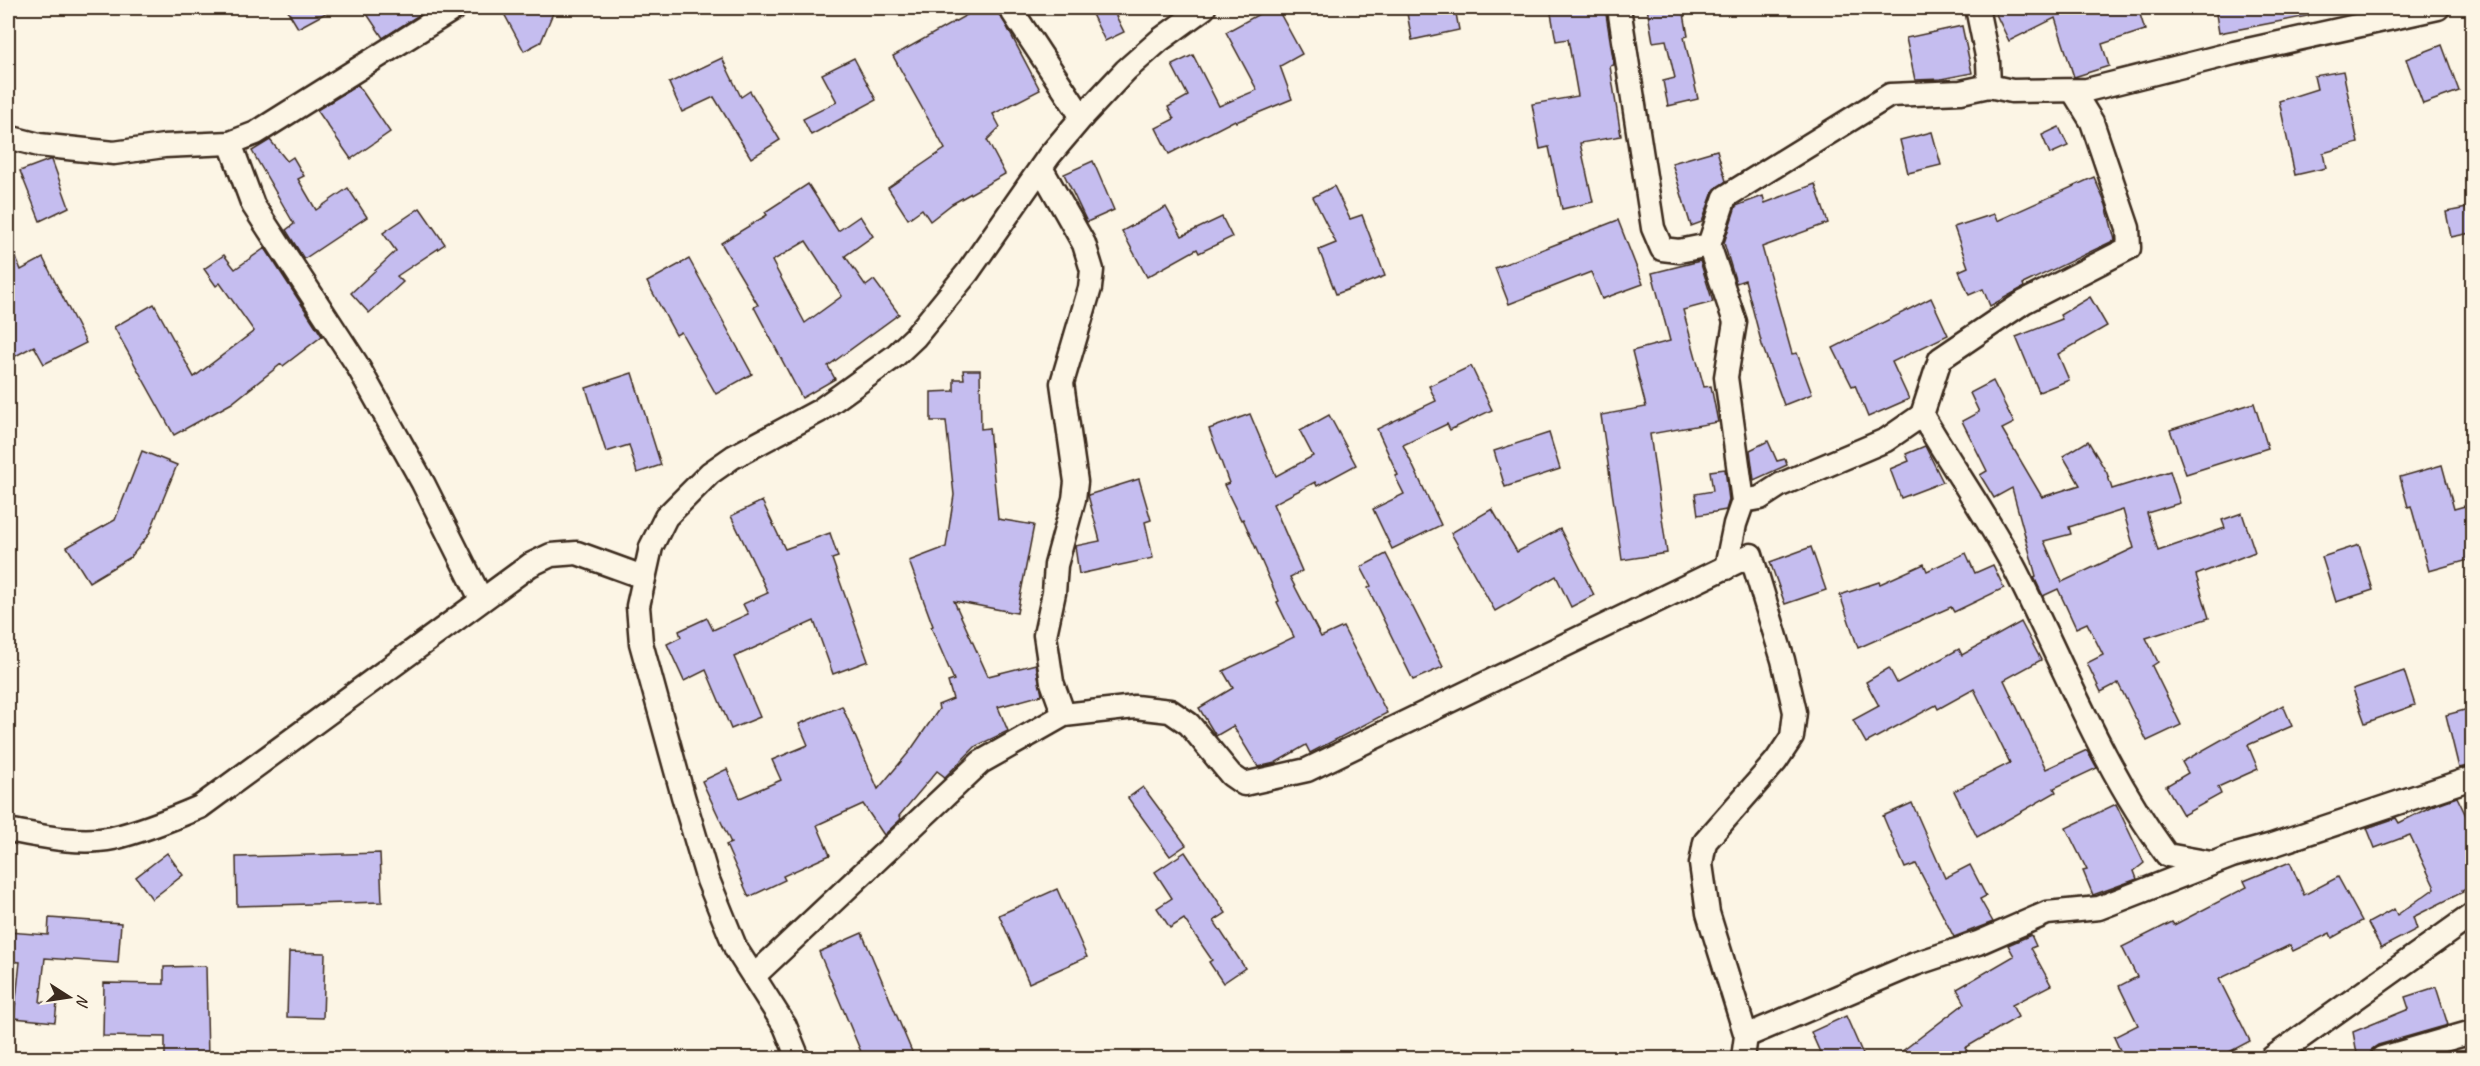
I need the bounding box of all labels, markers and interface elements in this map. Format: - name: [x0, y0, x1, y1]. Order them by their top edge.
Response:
- north arrow: [39, 967, 99, 1027]
- text: N: [71, 993, 94, 1010]

